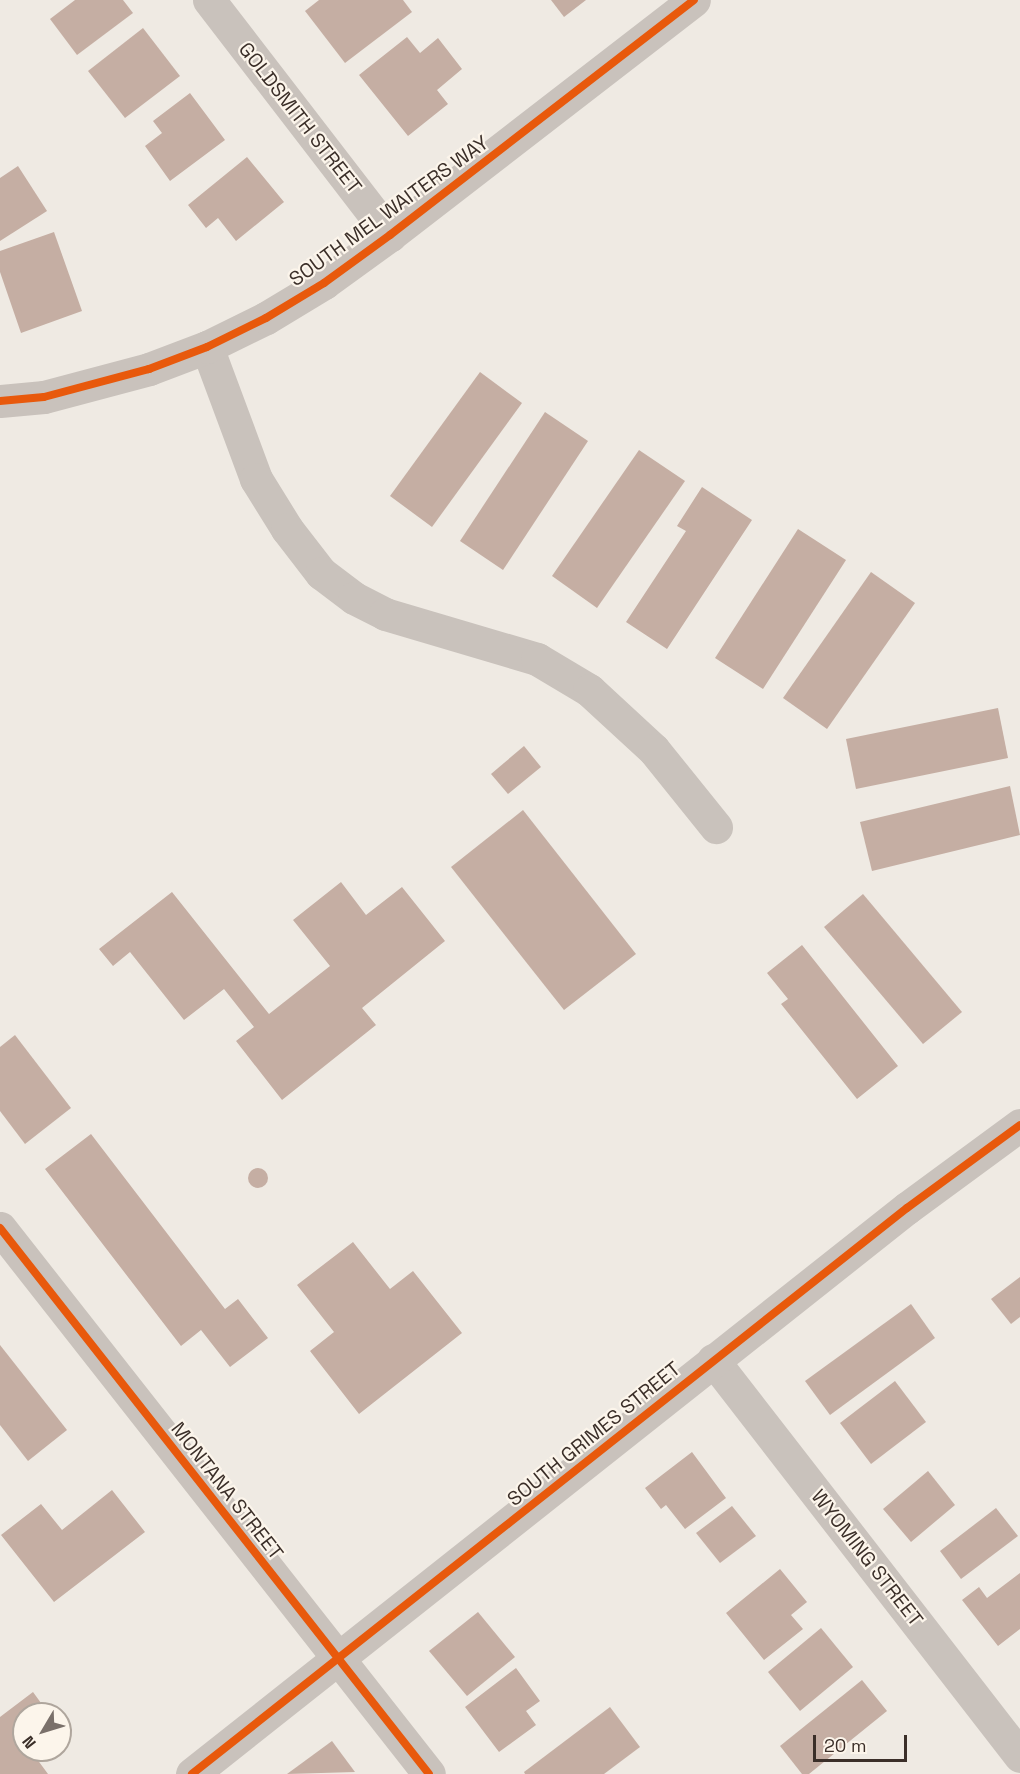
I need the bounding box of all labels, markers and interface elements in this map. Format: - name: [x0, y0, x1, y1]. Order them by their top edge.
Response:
- street label: GOLDSMITH STREET: [233, 38, 367, 198]
- street label: SOUTH MEL WAITERS WAY: [284, 130, 494, 292]
- street label: SOUTH GRIMES STREET: [503, 1357, 685, 1511]
- street label: MONTANA STREET: [166, 1417, 288, 1565]
- street label: WYOMING STREET: [806, 1485, 928, 1631]
- north arrow: [12, 1702, 72, 1762]
- scale bar: [816, 1723, 910, 1761]
- text: N: [17, 1731, 41, 1753]
- text: 20 m: [824, 1734, 867, 1757]

